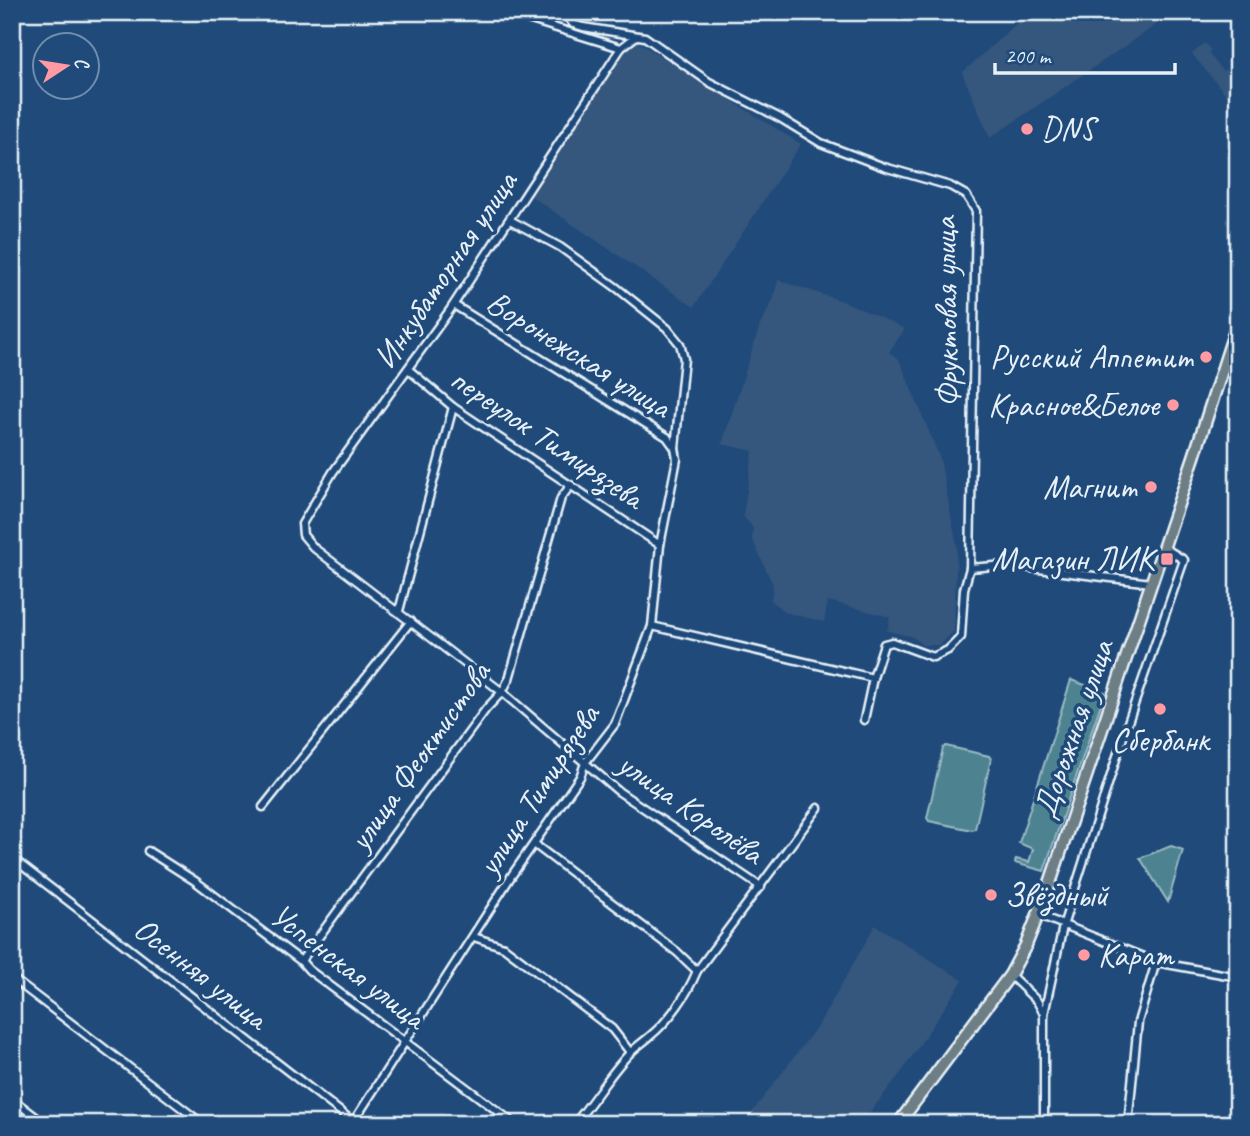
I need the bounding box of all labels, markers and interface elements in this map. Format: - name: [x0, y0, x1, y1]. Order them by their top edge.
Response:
- north arrow: [32, 32, 102, 102]
- scale bar: [995, 32, 1175, 76]
- text: 200 m: [1005, 43, 1052, 69]
- text: С: [69, 56, 95, 72]
- place label: DNS: [1041, 108, 1100, 150]
- marker: DNS: [1019, 121, 1035, 137]
- street label: Инкубаторная улица: [364, 162, 527, 377]
- street label: Фруктовая улица: [923, 214, 969, 408]
- street label: Воронежская улица: [479, 281, 681, 428]
- place label: Русский Аппетит: [990, 336, 1194, 378]
- marker: Русский Аппетит: [1198, 349, 1214, 365]
- street label: переулок Тимирязева: [442, 358, 654, 520]
- place label: Красное&Белое: [988, 384, 1161, 426]
- marker: Красное&Белое: [1165, 397, 1181, 413]
- place label: Магнит: [1043, 466, 1139, 508]
- marker: Магнит: [1143, 479, 1159, 495]
- place label: Магазин ЛИК: [992, 538, 1159, 580]
- marker: Магазин ЛИК: [1159, 551, 1175, 567]
- street label: Дорожная улица: [1023, 632, 1124, 823]
- street label: улица Феоктистова: [337, 652, 501, 860]
- street label: улица Тимирязева: [466, 695, 610, 885]
- marker: Сбербанк: [1152, 701, 1168, 717]
- place label: Сбербанк: [1111, 719, 1212, 761]
- street label: улица Королёва: [608, 741, 774, 875]
- place label: Звёздный: [1005, 874, 1110, 916]
- marker: Звёздный: [983, 887, 999, 903]
- street label: Успенская улица: [262, 894, 436, 1040]
- street label: Осенняя улица: [126, 908, 278, 1040]
- place label: Карат: [1098, 934, 1175, 976]
- marker: Карат: [1076, 947, 1092, 963]

